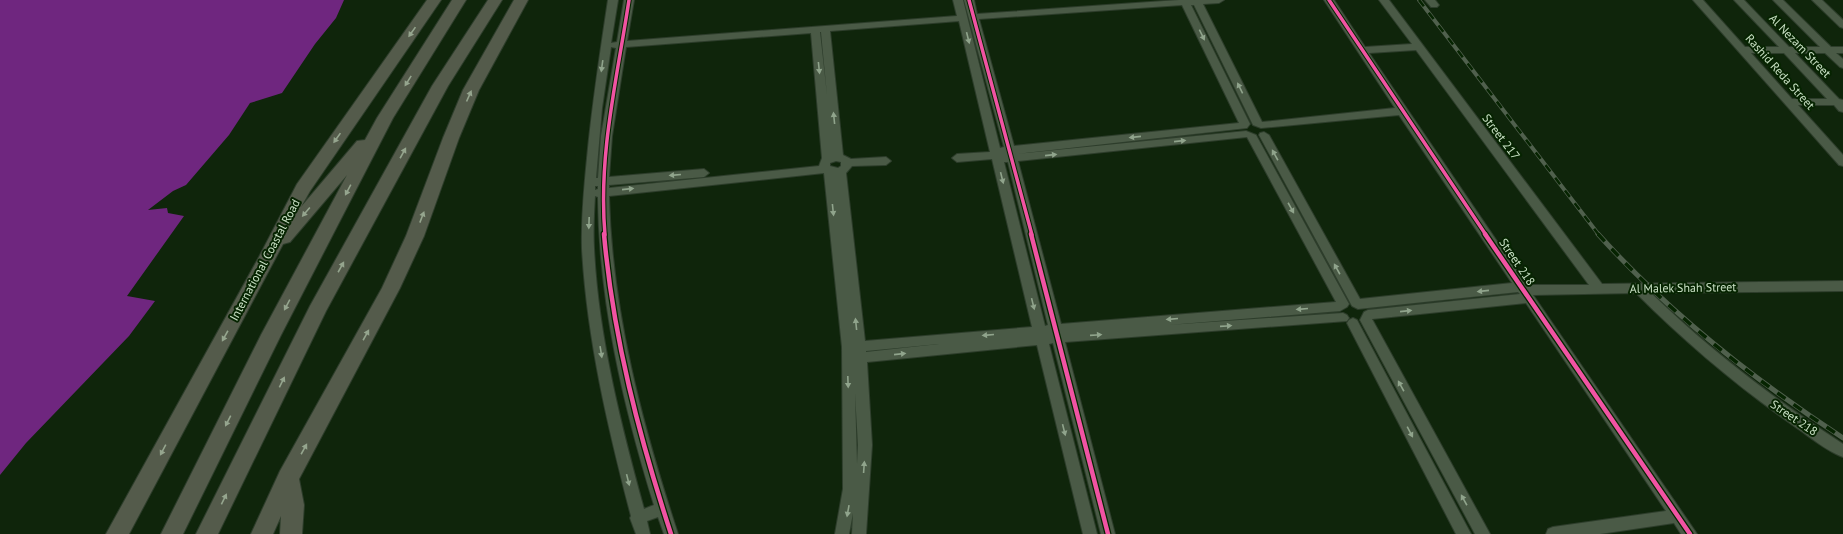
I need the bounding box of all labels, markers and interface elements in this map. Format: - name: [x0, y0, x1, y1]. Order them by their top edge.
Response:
- street label: Al Nezam Street: [1766, 11, 1834, 81]
- one-way arrow: [408, 27, 416, 37]
- one-way arrow: [1199, 29, 1205, 41]
- street label: Rashid Reda Street: [1743, 31, 1818, 113]
- one-way arrow: [966, 32, 972, 44]
- one-way arrow: [599, 60, 605, 72]
- one-way arrow: [815, 62, 822, 74]
- one-way arrow: [405, 75, 412, 86]
- one-way arrow: [1237, 82, 1243, 94]
- one-way arrow: [466, 91, 472, 102]
- street label: Street 217: [1479, 111, 1523, 163]
- one-way arrow: [831, 112, 838, 124]
- one-way arrow: [333, 133, 341, 144]
- one-way arrow: [1129, 134, 1141, 140]
- one-way arrow: [1174, 138, 1186, 144]
- one-way arrow: [400, 147, 407, 159]
- one-way arrow: [1271, 149, 1278, 161]
- one-way arrow: [1045, 151, 1057, 158]
- one-way arrow: [1000, 171, 1006, 184]
- one-way arrow: [669, 172, 681, 179]
- one-way arrow: [344, 184, 351, 196]
- one-way arrow: [622, 186, 634, 192]
- street label: International Coastal Road: [226, 196, 303, 323]
- one-way arrow: [1287, 202, 1294, 213]
- one-way arrow: [830, 204, 837, 216]
- one-way arrow: [301, 207, 310, 218]
- one-way arrow: [419, 211, 425, 223]
- one-way arrow: [585, 217, 592, 229]
- street label: Street 218: [1496, 235, 1539, 288]
- one-way arrow: [338, 261, 344, 273]
- one-way arrow: [1334, 263, 1341, 275]
- street label: Al Malek Shah Street: [1630, 279, 1736, 296]
- one-way arrow: [1477, 288, 1489, 295]
- one-way arrow: [1030, 298, 1036, 310]
- one-way arrow: [284, 299, 291, 311]
- one-way arrow: [1296, 306, 1308, 312]
- one-way arrow: [1400, 308, 1412, 314]
- one-way arrow: [1166, 316, 1178, 323]
- one-way arrow: [852, 318, 859, 330]
- one-way arrow: [1220, 323, 1232, 330]
- one-way arrow: [362, 329, 369, 341]
- one-way arrow: [222, 330, 228, 342]
- one-way arrow: [982, 332, 994, 338]
- one-way arrow: [1090, 332, 1103, 338]
- one-way arrow: [598, 346, 604, 359]
- one-way arrow: [894, 350, 906, 357]
- one-way arrow: [845, 376, 851, 389]
- one-way arrow: [279, 377, 285, 388]
- one-way arrow: [1398, 380, 1405, 392]
- street label: Street 218: [1768, 396, 1821, 439]
- one-way arrow: [225, 415, 232, 427]
- one-way arrow: [1062, 424, 1068, 436]
- one-way arrow: [1407, 426, 1413, 438]
- one-way arrow: [300, 443, 307, 455]
- one-way arrow: [159, 445, 166, 456]
- one-way arrow: [860, 461, 867, 473]
- one-way arrow: [625, 474, 631, 486]
- one-way arrow: [221, 493, 227, 505]
- one-way arrow: [1461, 494, 1467, 506]
- one-way arrow: [844, 505, 850, 517]

